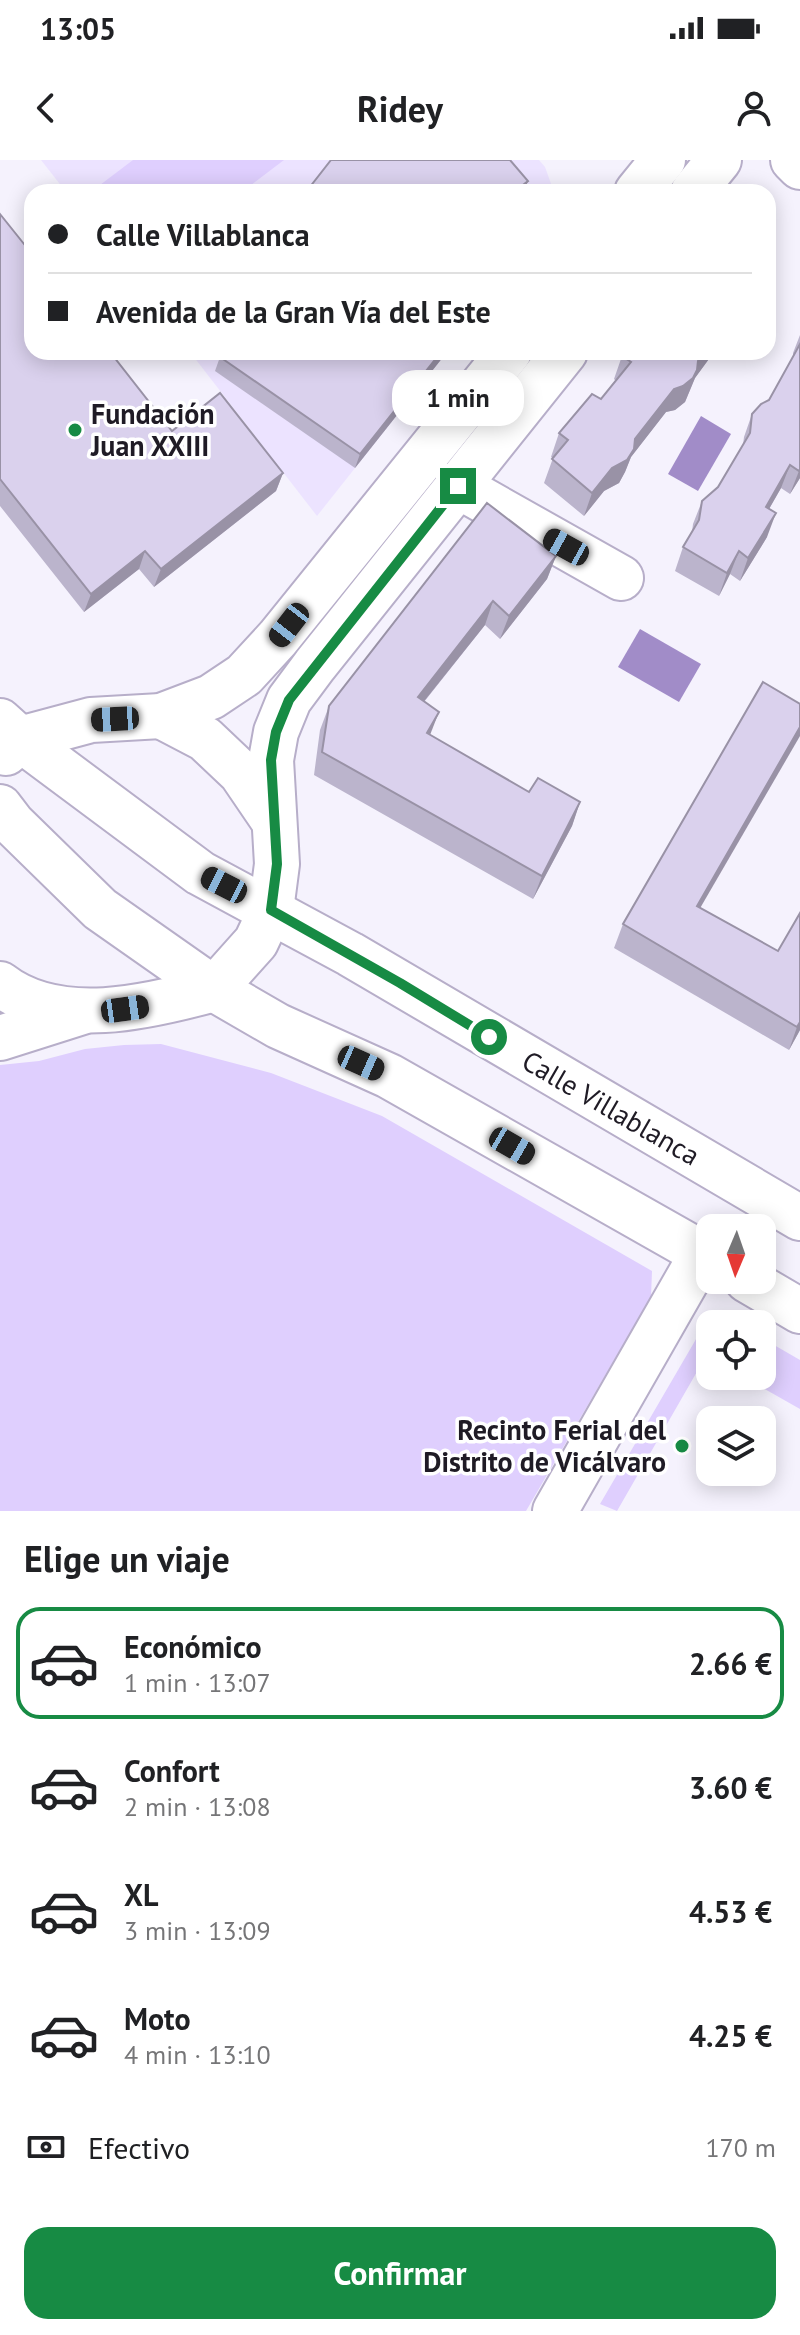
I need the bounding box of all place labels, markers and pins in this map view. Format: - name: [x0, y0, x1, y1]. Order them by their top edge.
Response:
- place label: Fundación Juan XXIII: [90, 395, 214, 464]
- marker: Fundación Juan XXIII: [66, 421, 84, 439]
- place label: Recinto Ferial del Distrito de Vicálvaro: [423, 1411, 667, 1480]
- marker: Recinto Ferial del Distrito de Vicálvaro: [673, 1437, 691, 1455]

